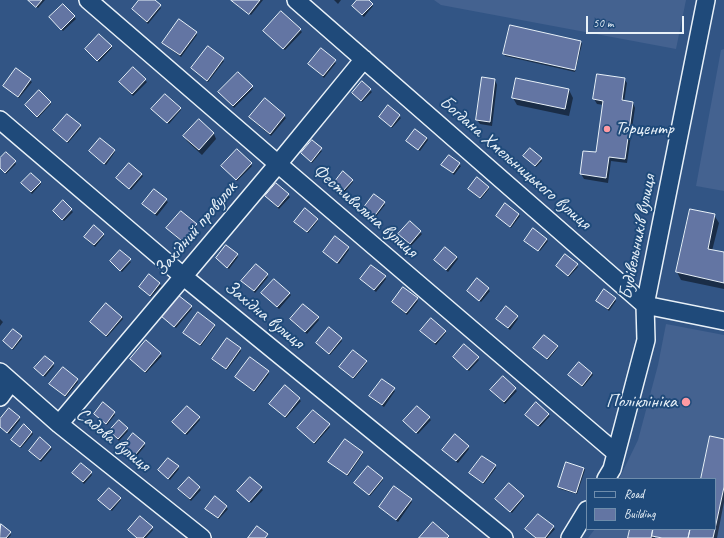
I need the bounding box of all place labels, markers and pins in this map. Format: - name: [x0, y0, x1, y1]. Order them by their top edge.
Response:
- place label: Торцентр: [615, 118, 674, 140]
- marker: Торцентр: [602, 124, 612, 134]
- place label: Поліклініка: [606, 391, 677, 413]
- marker: Поліклініка: [680, 396, 692, 408]

